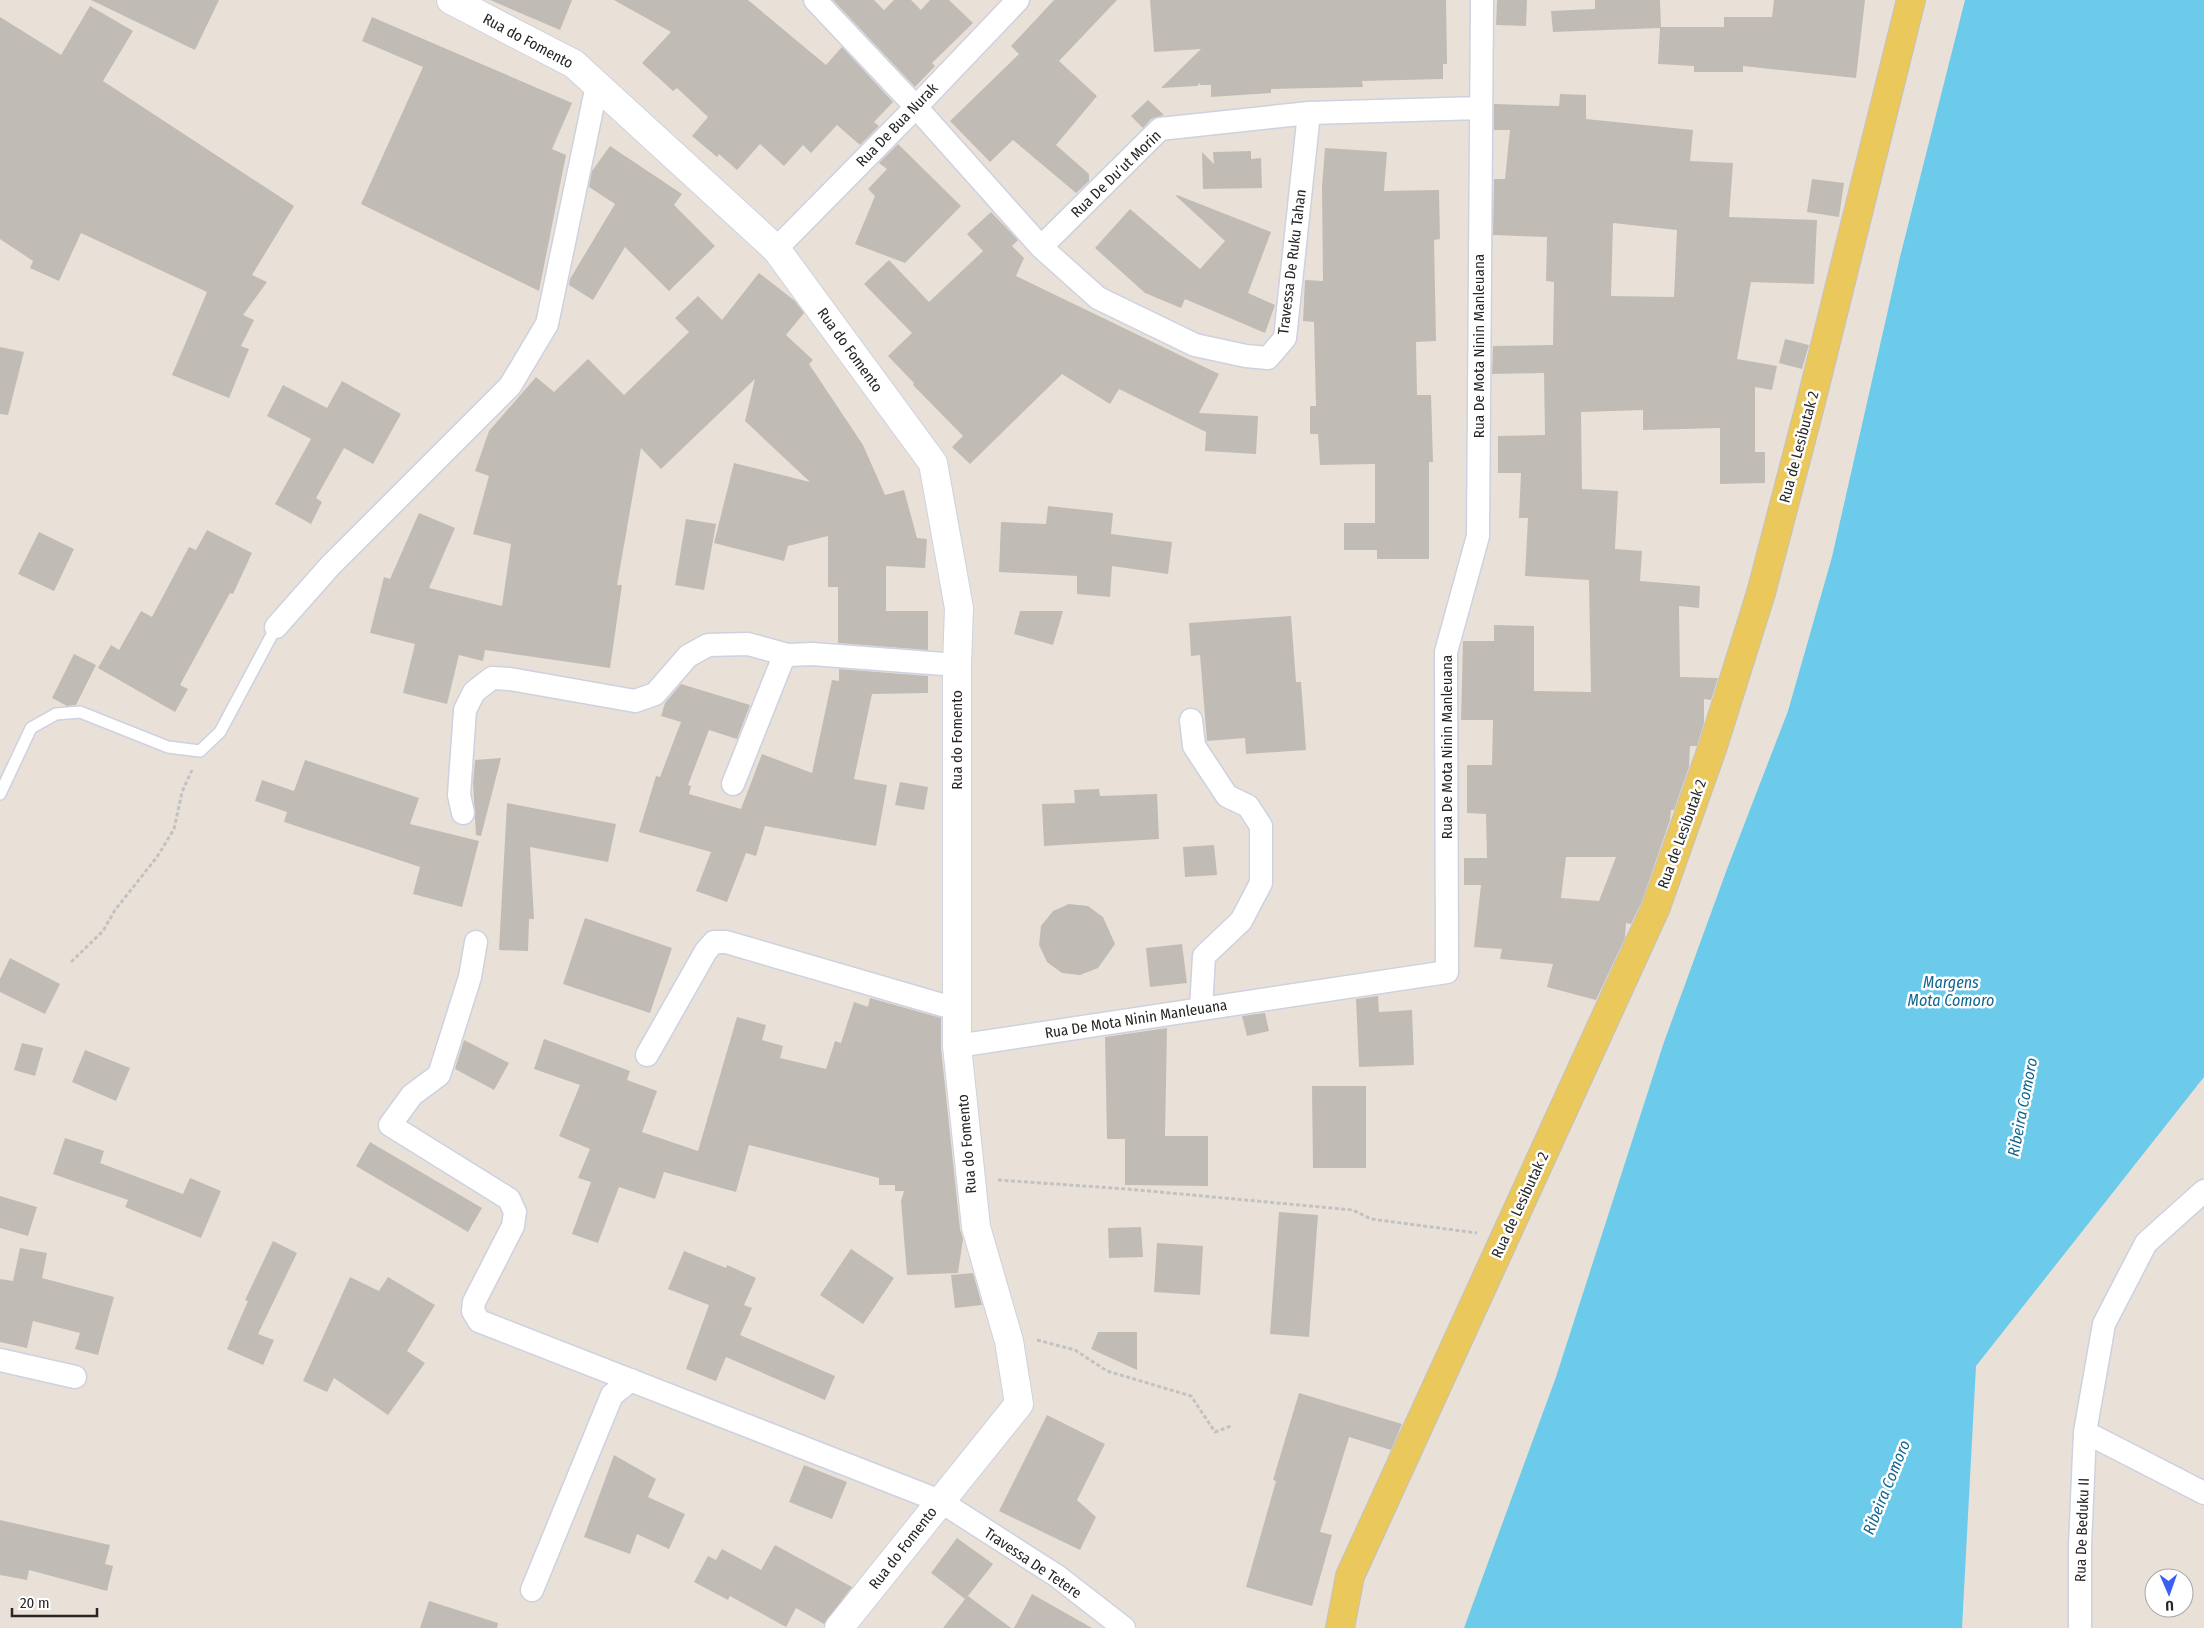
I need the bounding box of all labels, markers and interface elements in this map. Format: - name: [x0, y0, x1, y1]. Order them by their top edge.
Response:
- street label: Rua do Fomento: [480, 10, 576, 72]
- street label: Rua De Bua Nurak: [852, 79, 942, 171]
- street label: Rua De Du’ut Morin: [1067, 127, 1165, 221]
- street label: Travessa De Ruku Tahan: [1274, 188, 1310, 336]
- street label: Rua De Mota Ninin Manleuana: [1470, 254, 1488, 438]
- street label: Rua do Fomento: [813, 304, 887, 396]
- street label: Rua de Lesibutak 2: [1775, 389, 1823, 505]
- street label: Rua De Mota Ninin Manleuana: [1438, 655, 1456, 839]
- street label: Rua do Fomento: [948, 690, 966, 790]
- street label: Rua de Lesibutak 2: [1654, 777, 1710, 891]
- water label: Margens Mota Comoro: [1908, 973, 1994, 1010]
- street label: Rua De Mota Ninin Manleuana: [1044, 996, 1228, 1042]
- water label: Ribeira Comoro: [2004, 1056, 2041, 1158]
- street label: Rua do Fomento: [954, 1093, 980, 1194]
- street label: Rua de Lesibutak 2: [1488, 1149, 1553, 1261]
- water label: Ribeira Comoro: [1859, 1437, 1914, 1537]
- street label: Rua De Beduku II: [2071, 1478, 2093, 1582]
- street label: Rua do Fomento: [865, 1503, 941, 1593]
- street label: Travessa De Tetere: [981, 1524, 1085, 1602]
- north arrow: [2144, 1568, 2194, 1618]
- scale bar: [12, 1586, 98, 1618]
- text: 20 m: [20, 1594, 50, 1612]
- text: U: [2165, 1597, 2174, 1614]

